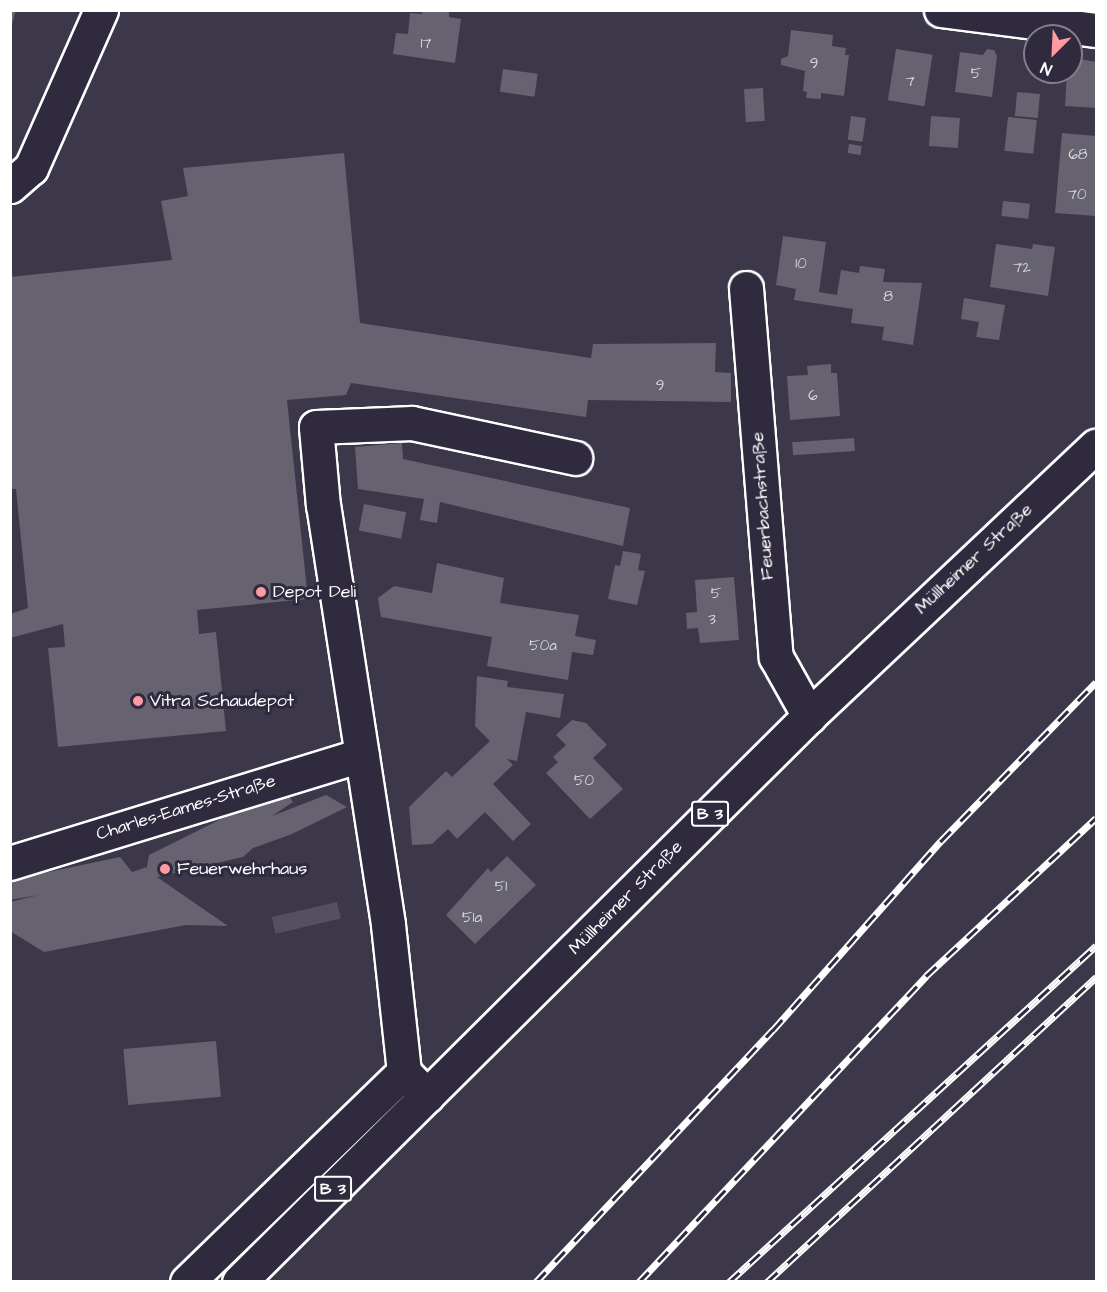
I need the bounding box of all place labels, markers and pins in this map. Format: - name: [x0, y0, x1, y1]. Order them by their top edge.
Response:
- place label: Depot Deli: [273, 581, 356, 603]
- marker: Depot Deli: [254, 585, 268, 599]
- place label: Vitra Schaudepot: [150, 690, 294, 712]
- marker: Vitra Schaudepot: [131, 694, 145, 708]
- place label: Feuerwehrhaus: [177, 858, 307, 880]
- marker: Feuerwehrhaus: [158, 862, 172, 876]

